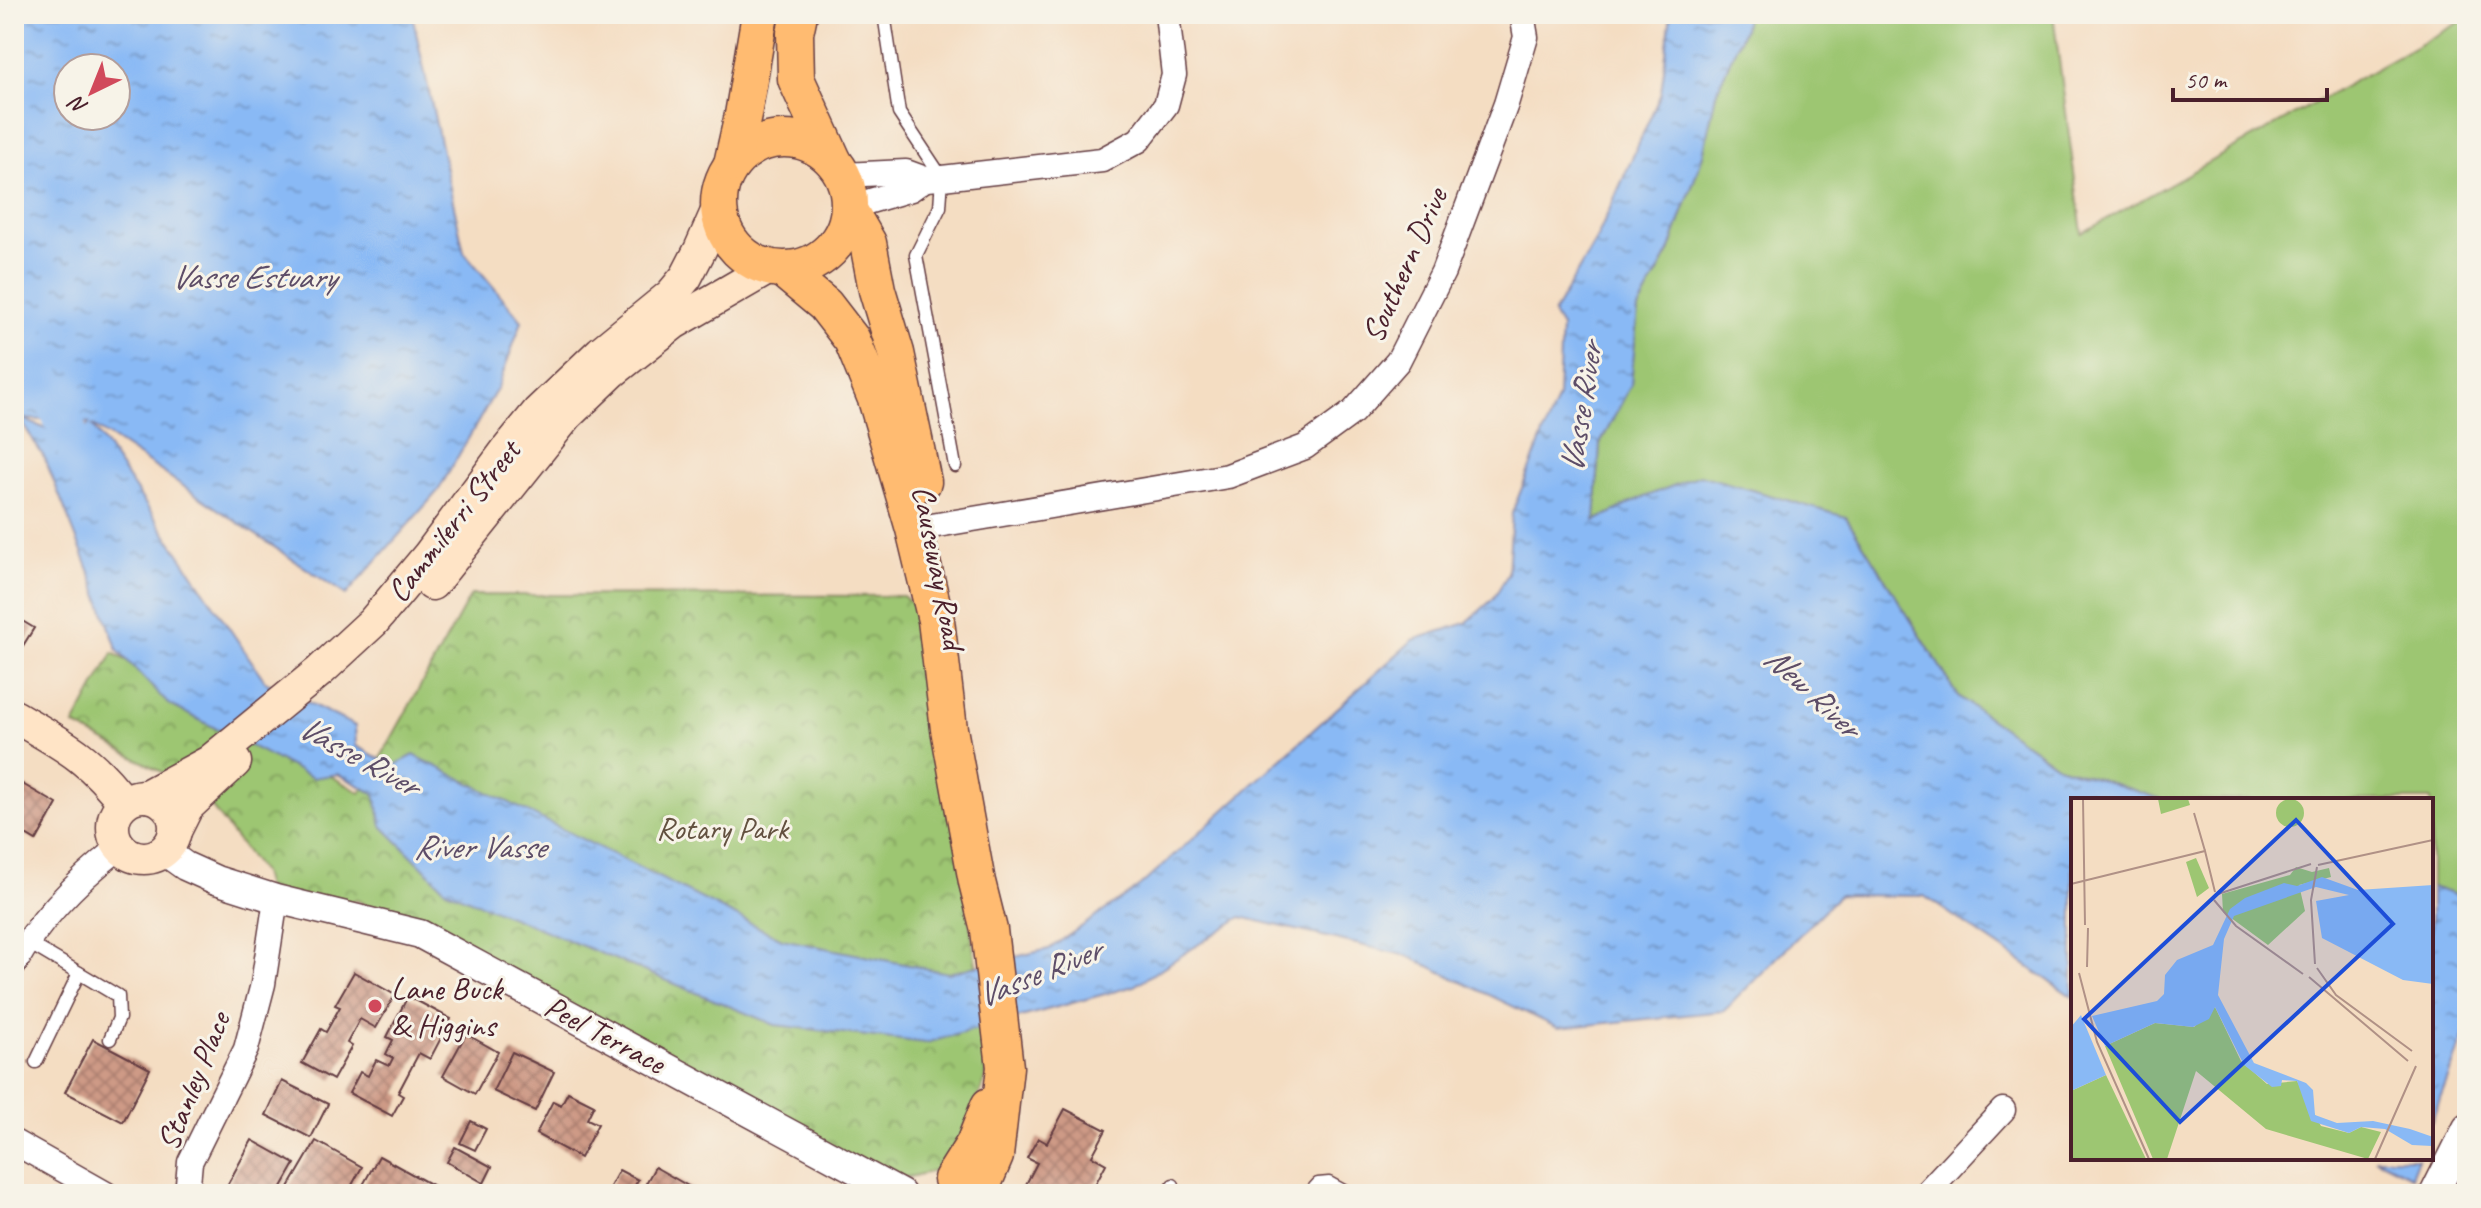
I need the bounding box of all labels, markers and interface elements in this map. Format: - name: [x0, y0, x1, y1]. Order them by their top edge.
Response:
- north arrow: [52, 52, 132, 132]
- scale bar: [2173, 52, 2327, 102]
- text: 50 m: [2185, 65, 2228, 95]
- text: N: [62, 89, 94, 121]
- street label: Southern Drive: [1352, 179, 1458, 349]
- water label: Vasse Estuary: [171, 255, 341, 298]
- water label: Vasse River: [1549, 335, 1613, 476]
- street label: Cammilerri Street: [377, 429, 531, 610]
- street label: Causeway Road: [903, 482, 975, 656]
- water label: New River: [1756, 636, 1874, 750]
- water label: Vasse River: [291, 705, 431, 809]
- inset map: [2071, 798, 2433, 1160]
- park label: Rotary Park: [656, 808, 790, 849]
- water label: River Vasse: [413, 825, 550, 868]
- water label: Vasse River: [970, 926, 1112, 1017]
- place label: Lane Buck & Higgins: [391, 968, 505, 1046]
- street label: Peel Terrace: [538, 986, 674, 1084]
- marker: Lane Buck & Higgins: [366, 997, 384, 1015]
- street label: Stanley Place: [147, 1004, 241, 1156]

